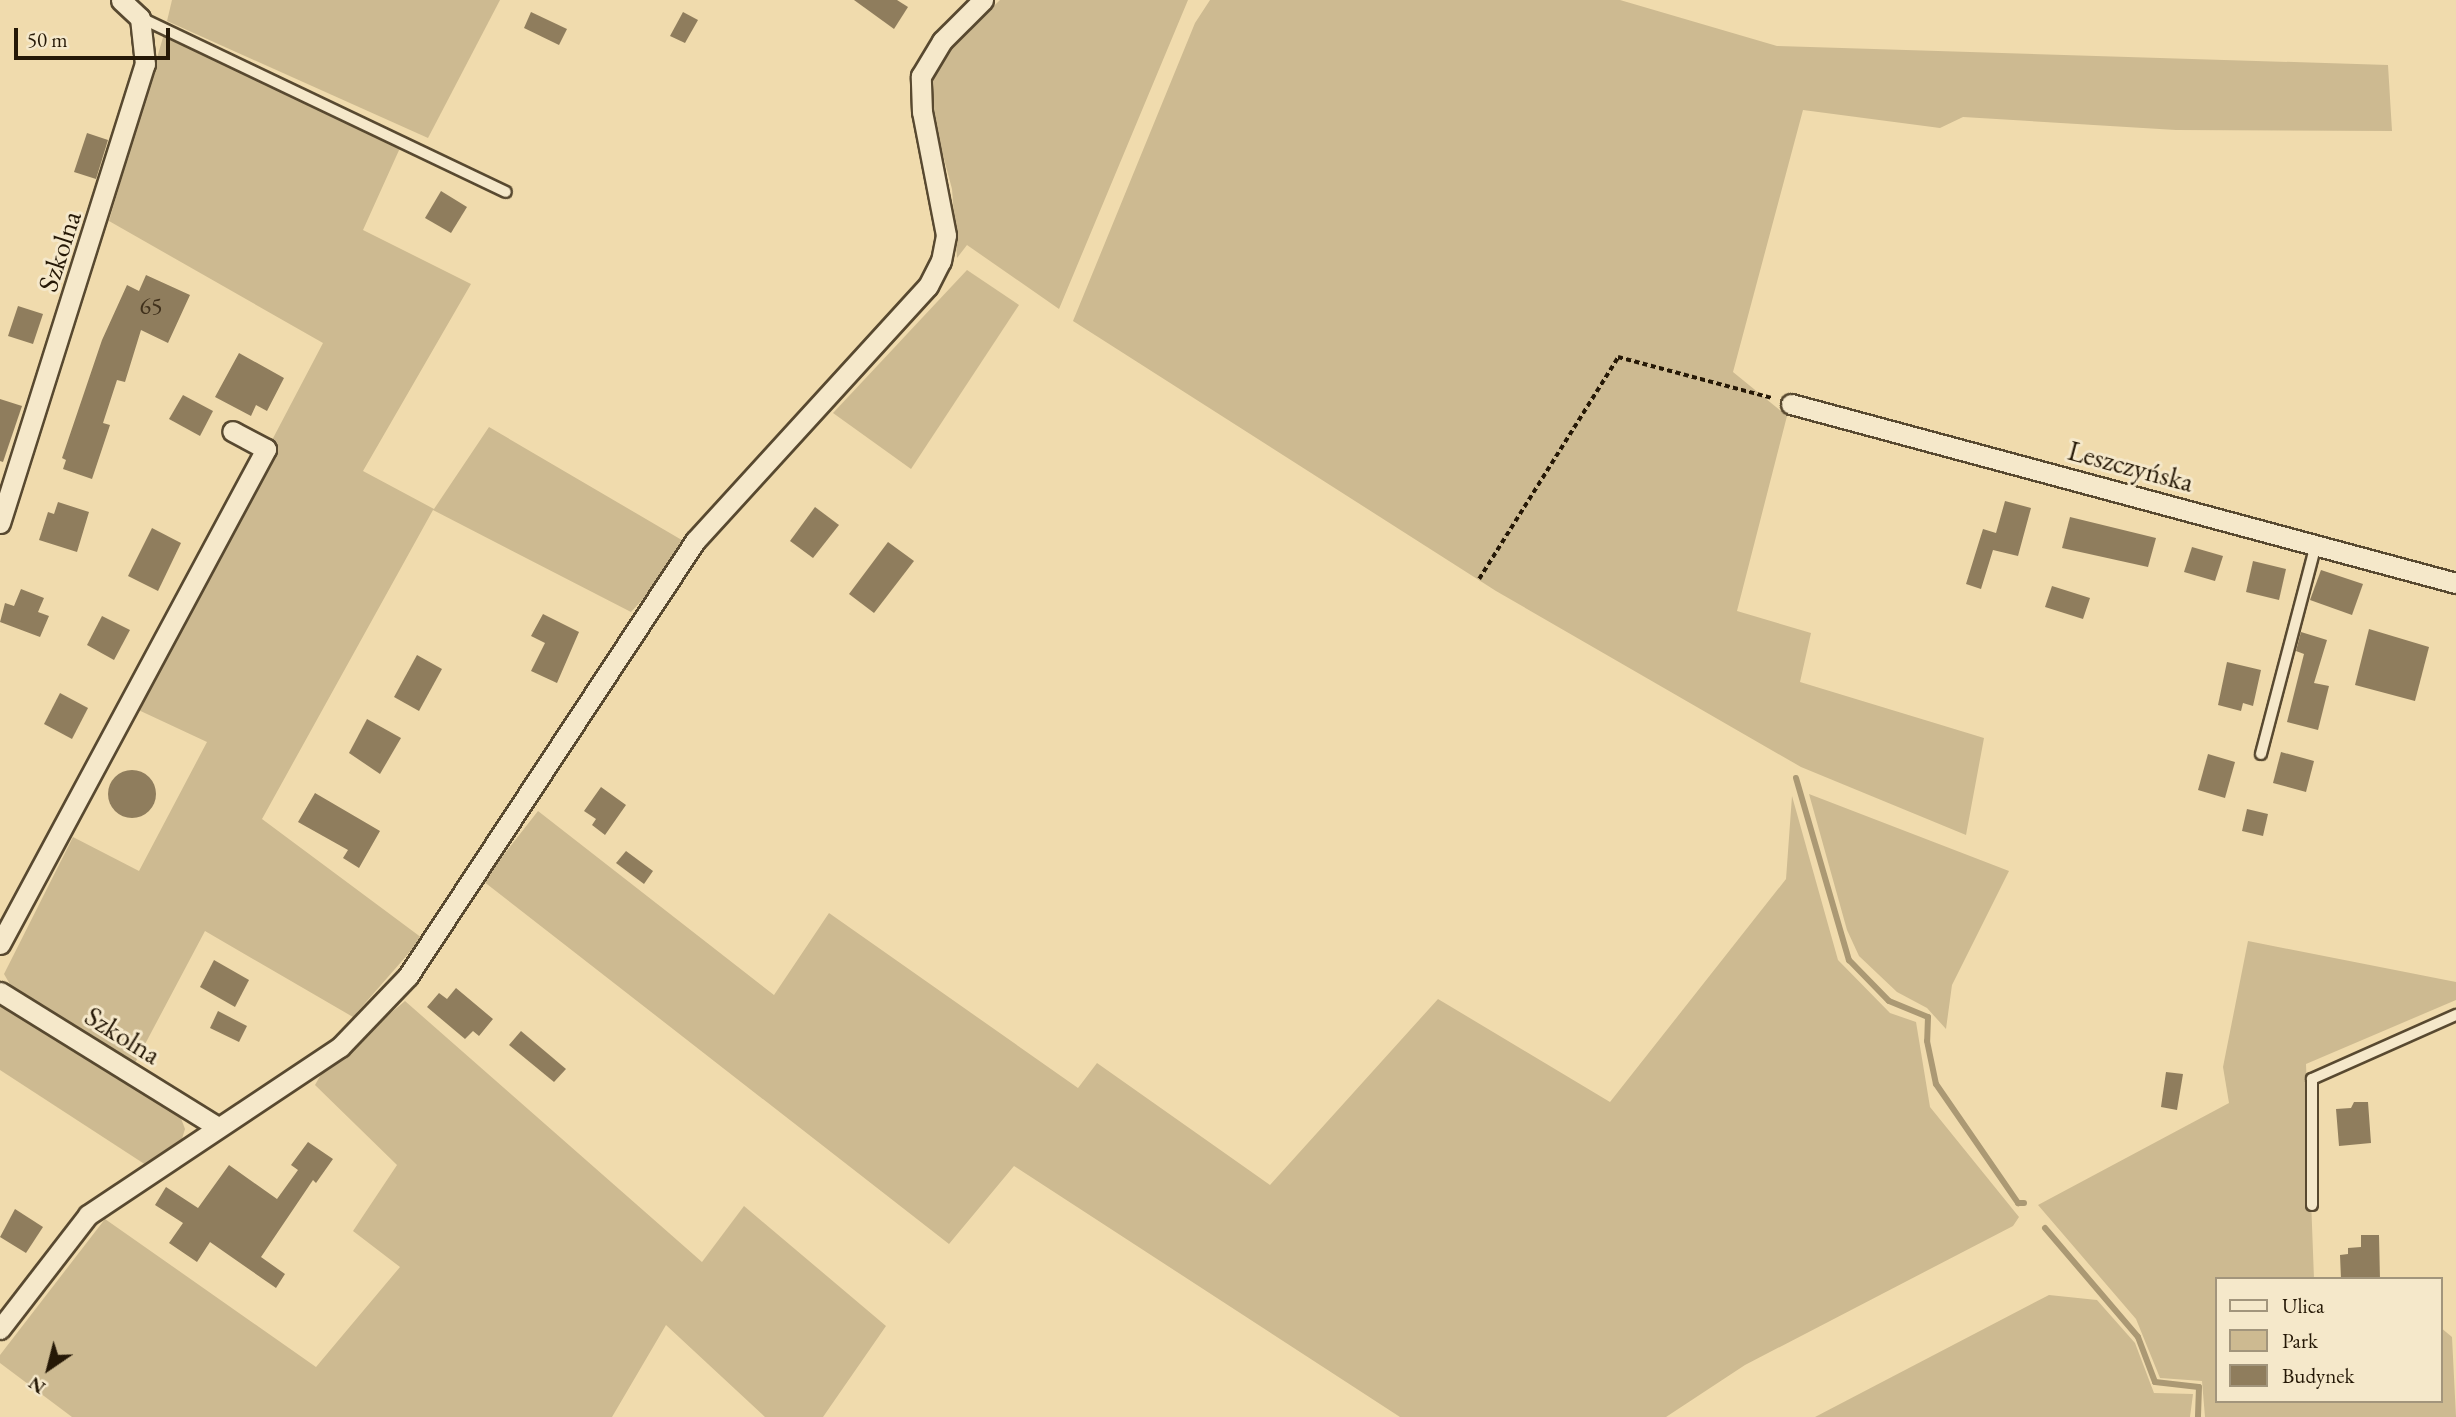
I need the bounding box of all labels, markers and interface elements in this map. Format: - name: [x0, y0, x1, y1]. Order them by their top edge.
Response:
- scale bar: [18, 14, 173, 58]
- text: 50 m: [27, 26, 68, 53]
- street label: Szkolna: [30, 206, 88, 296]
- house number: 65: [139, 292, 163, 320]
- street label: Leszczyńska: [2065, 433, 2197, 499]
- street label: Szkolna: [79, 999, 167, 1071]
- legend: [2214, 1277, 2442, 1403]
- text: Ulica: [2282, 1292, 2324, 1319]
- text: Park: [2282, 1327, 2318, 1354]
- north arrow: [14, 1333, 84, 1403]
- text: Budynek: [2282, 1362, 2354, 1389]
- text: N: [23, 1371, 50, 1400]

